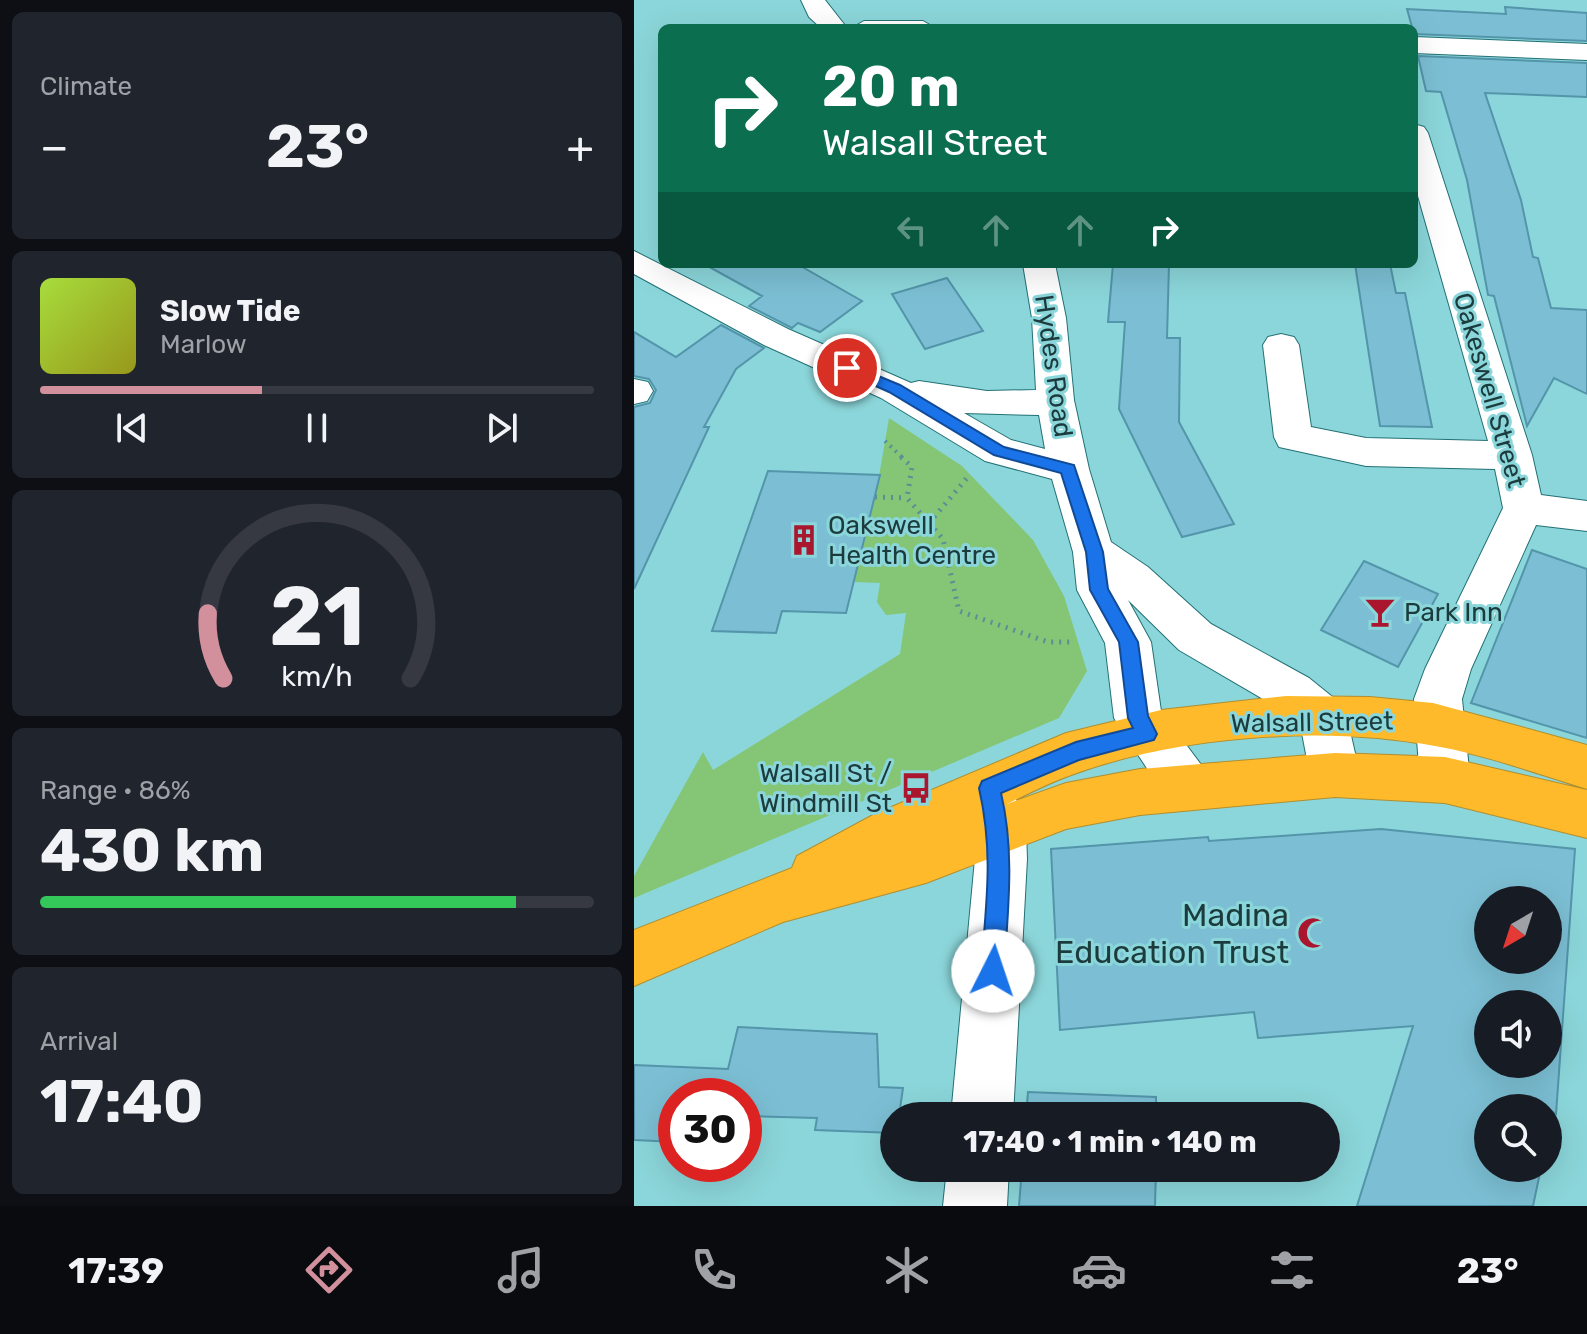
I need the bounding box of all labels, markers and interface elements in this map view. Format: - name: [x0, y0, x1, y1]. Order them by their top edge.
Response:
- text: 20 m: [822, 54, 960, 120]
- icon: right: [690, 56, 794, 160]
- text: Climate: [40, 71, 132, 102]
- text: 23°: [266, 111, 369, 182]
- text: −: [40, 121, 69, 173]
- text: +: [567, 121, 594, 173]
- text: Walsall Street: [822, 121, 1047, 164]
- icon: left: [890, 208, 934, 252]
- icon: ahead: [974, 208, 1018, 252]
- icon: ahead: [1058, 208, 1102, 252]
- icon: right: [1142, 208, 1186, 252]
- street label: Oakeswell Street: [1447, 289, 1532, 491]
- text: Slow Tide: [160, 293, 300, 329]
- street label: Hydes Road: [1028, 293, 1079, 439]
- text: Marlow: [160, 329, 247, 360]
- pin: [813, 334, 881, 402]
- icon: arrive: [825, 346, 869, 390]
- icon: previous: [110, 406, 154, 450]
- icon: pause: [295, 406, 339, 450]
- icon: next: [480, 406, 524, 450]
- place label: Oakswell Health Centre: [828, 510, 996, 571]
- building icon: Oakswell Health Centre: [787, 523, 821, 557]
- text: 21: [269, 567, 365, 666]
- bar icon: Park Inn: [1363, 595, 1397, 629]
- place label: Park Inn: [1404, 597, 1503, 628]
- text: km/h: [281, 659, 353, 693]
- street label: Walsall Street: [1230, 706, 1394, 739]
- place label: Walsall St / Windmill St: [759, 758, 892, 819]
- bus stop icon: Walsall St / Windmill St: [899, 771, 933, 805]
- text: Range · 86%: [40, 775, 191, 806]
- text: 430 km: [40, 815, 264, 886]
- north arrow: [1474, 886, 1562, 974]
- map controls: [1474, 886, 1562, 1182]
- place label: Madina Education Trust: [1055, 896, 1289, 971]
- mosque icon: Madina Education Trust: [1296, 916, 1330, 950]
- position arrow: [951, 929, 1035, 1013]
- button: sound: [1474, 990, 1562, 1078]
- text: Arrival: [40, 1026, 118, 1057]
- text: 17:40: [40, 1066, 204, 1137]
- speed limit sign: 30: [658, 1078, 762, 1182]
- button: search: [1474, 1094, 1562, 1182]
- text: 17:40 · 1 min · 140 m: [963, 1124, 1257, 1160]
- icon: directions: [301, 1242, 357, 1298]
- icon: music: [493, 1242, 549, 1298]
- icon: phone: [686, 1242, 742, 1298]
- icon: climate: [879, 1242, 935, 1298]
- icon: car: [1071, 1242, 1127, 1298]
- icon: filters: [1264, 1242, 1320, 1298]
- text: 17:39: [68, 1249, 164, 1292]
- text: 23°: [1457, 1249, 1519, 1292]

